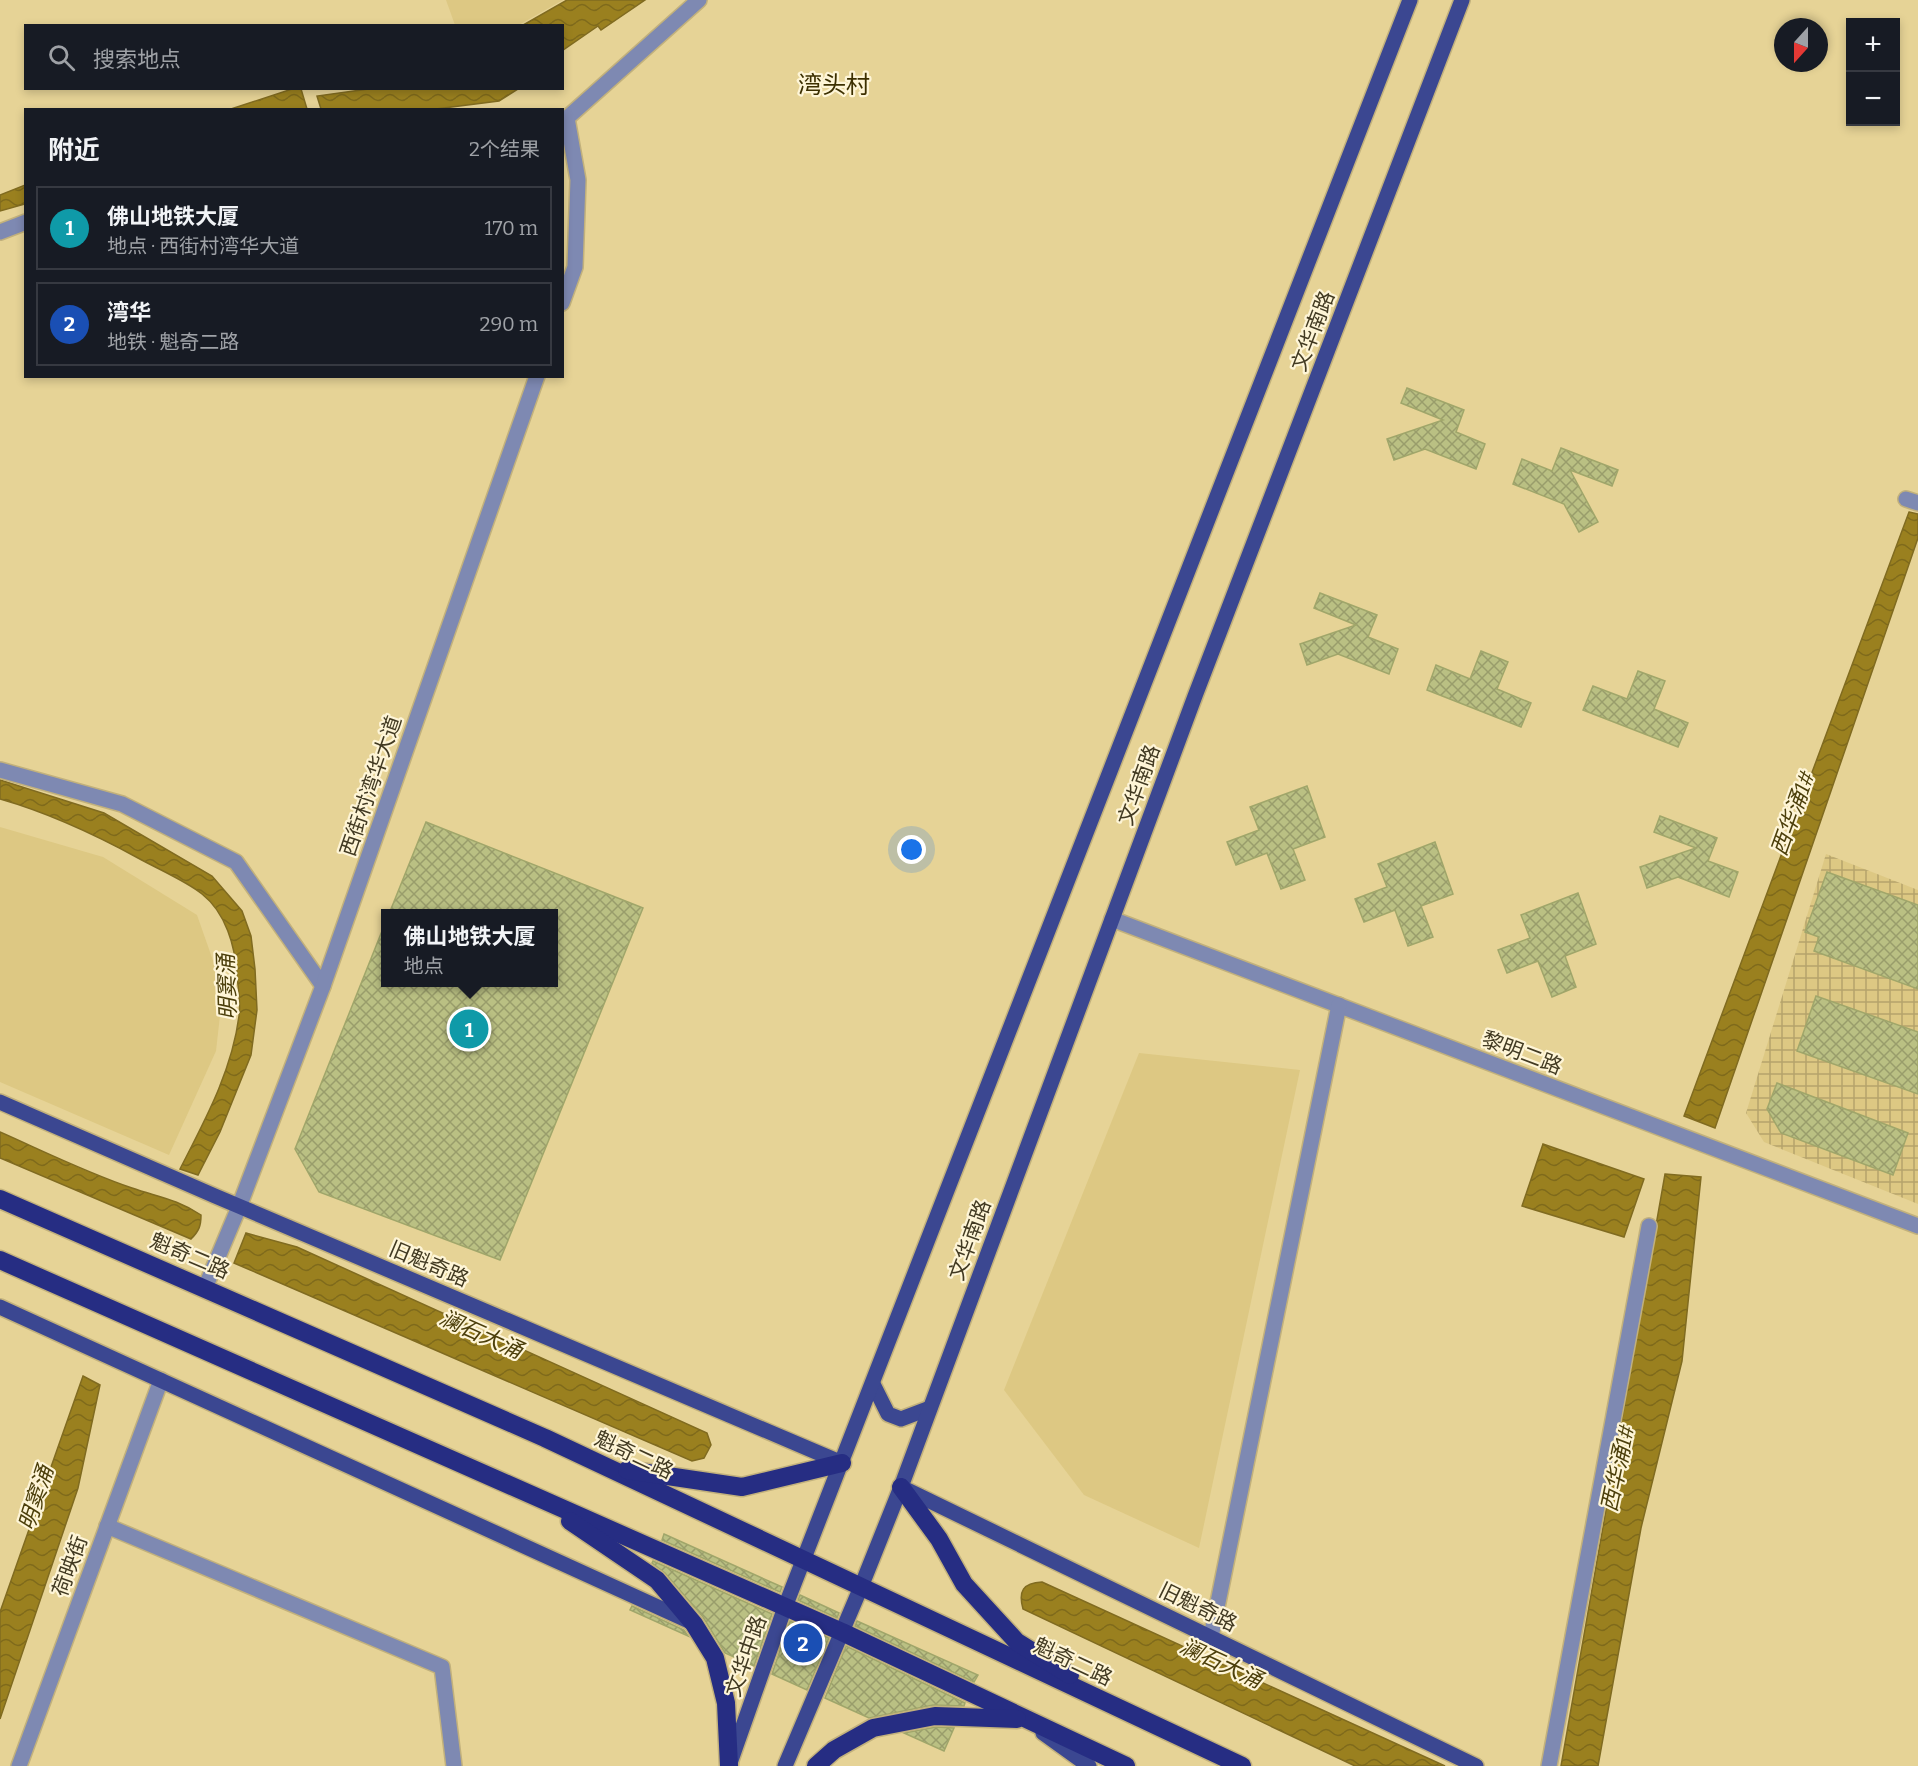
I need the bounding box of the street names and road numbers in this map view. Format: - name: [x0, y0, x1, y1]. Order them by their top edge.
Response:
- street label: 文华南路: [1286, 287, 1340, 375]
- street label: 西街村湾华大道: [335, 712, 407, 860]
- street label: 文华南路: [1112, 741, 1166, 829]
- street label: 黎明二路: [1478, 1026, 1566, 1080]
- street label: 文华南路: [943, 1196, 997, 1284]
- street label: 魁奇二路: [146, 1228, 234, 1284]
- street label: 旧魁奇路: [385, 1236, 473, 1292]
- street label: 魁奇二路: [590, 1425, 678, 1485]
- street label: 荷映街: [47, 1532, 93, 1600]
- street label: 旧魁奇路: [1155, 1577, 1241, 1637]
- street label: 文华中路: [720, 1612, 772, 1700]
- street label: 魁奇二路: [1029, 1632, 1117, 1692]

